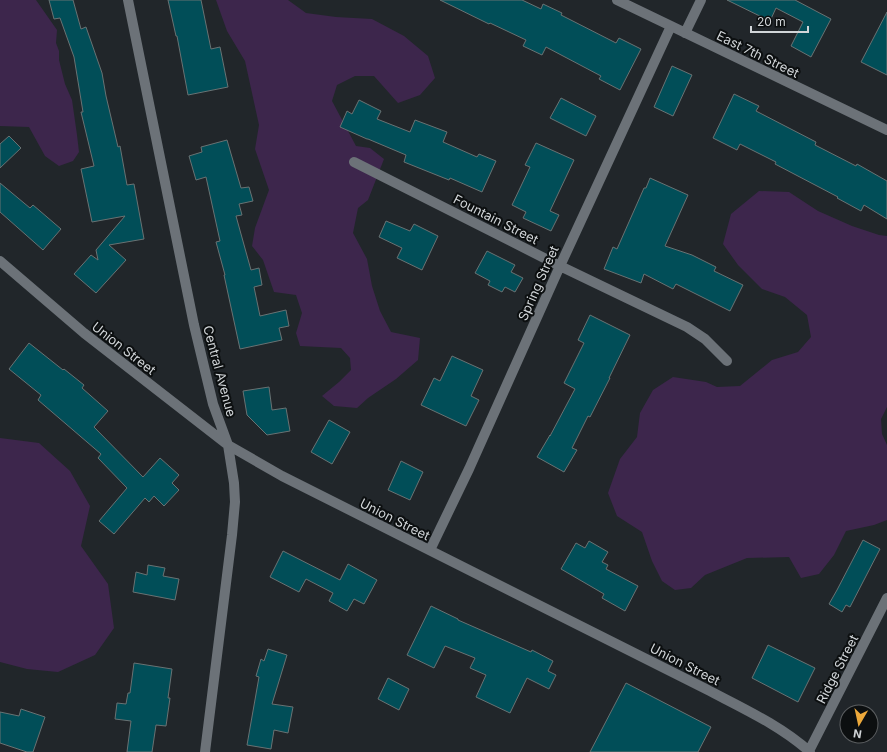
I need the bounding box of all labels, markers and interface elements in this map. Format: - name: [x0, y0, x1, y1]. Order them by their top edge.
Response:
- scale bar: [751, 8, 808, 34]
- text: 20 m: [757, 14, 786, 29]
- street label: East 7th Street: [714, 27, 802, 81]
- street label: Fountain Street: [451, 191, 541, 247]
- street label: Spring Street: [514, 243, 562, 323]
- street label: Union Street: [89, 318, 159, 378]
- street label: Central Avenue: [200, 324, 240, 418]
- street label: Union Street: [357, 495, 433, 543]
- street label: Ridge Street: [813, 632, 861, 706]
- street label: Union Street: [647, 640, 723, 688]
- north arrow: [839, 704, 879, 744]
- text: N: [852, 726, 863, 741]

